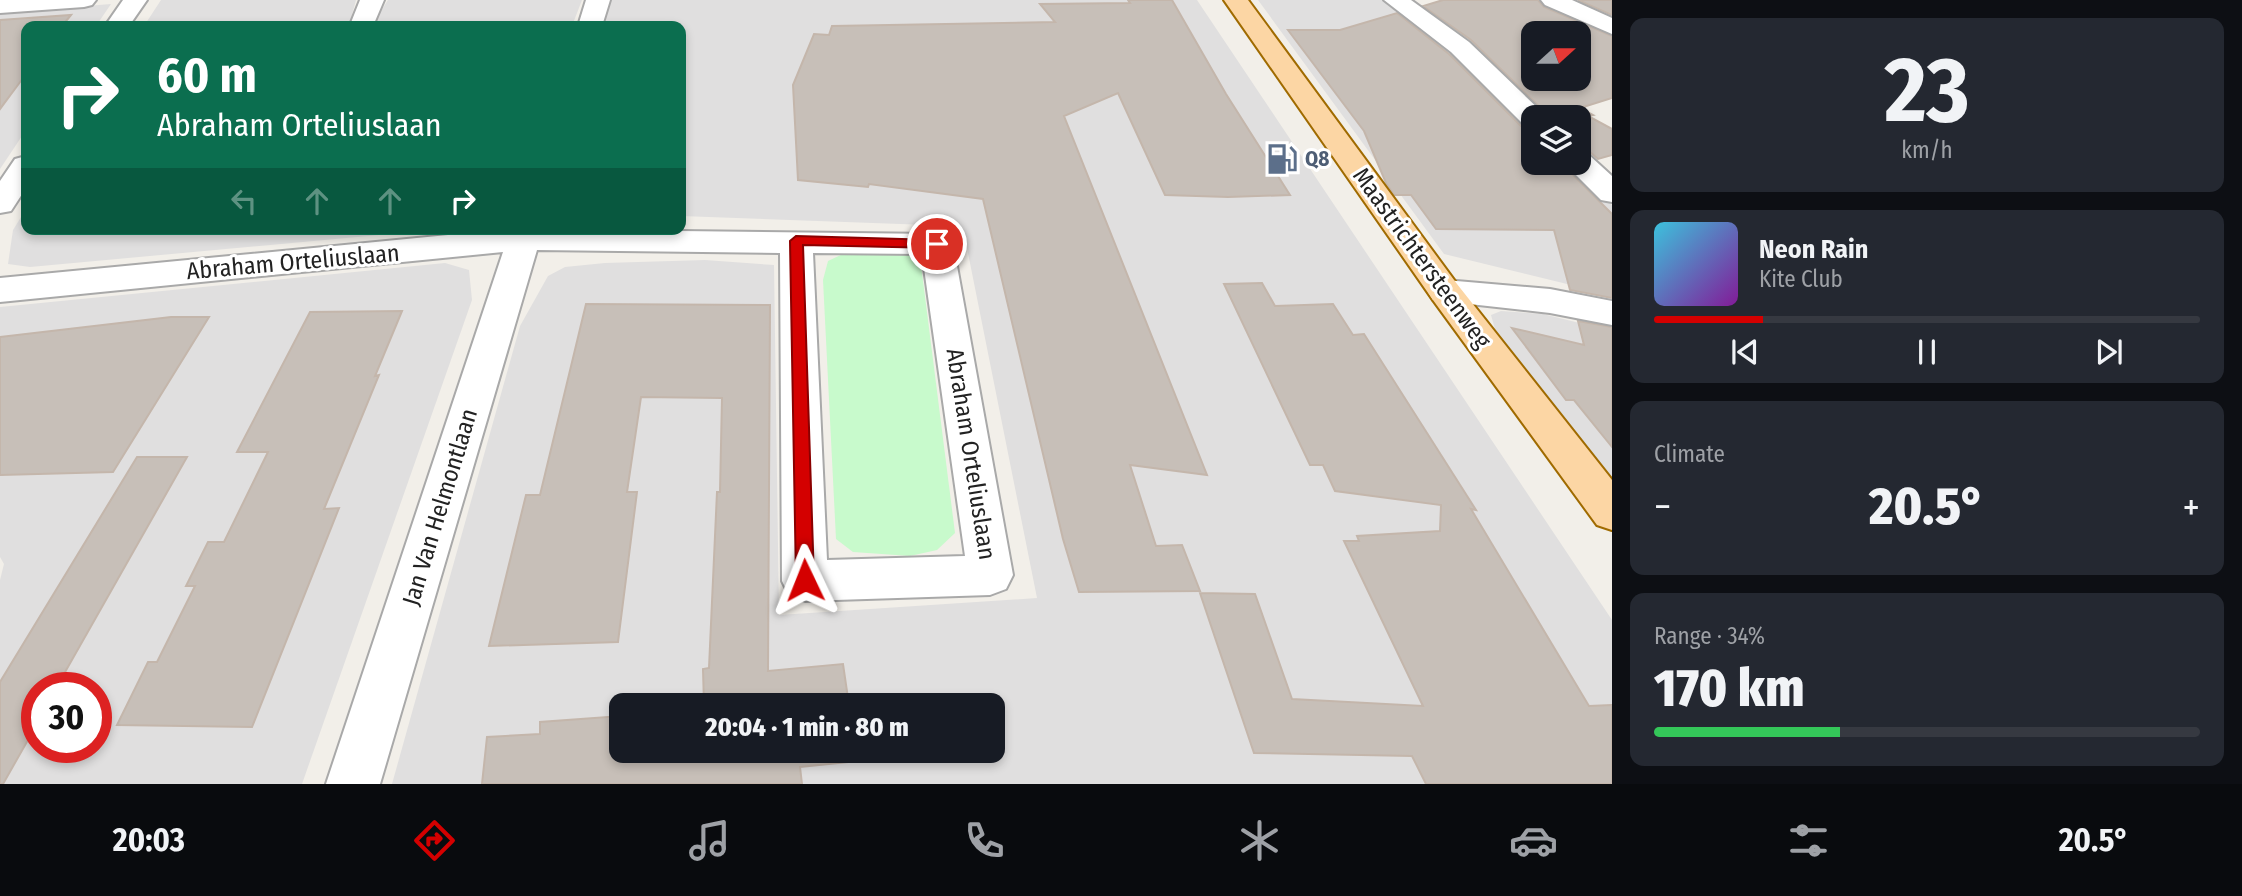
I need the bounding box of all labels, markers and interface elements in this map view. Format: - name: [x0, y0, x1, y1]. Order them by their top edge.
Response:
- north arrow: [1521, 21, 1591, 91]
- map controls: [1521, 21, 1591, 175]
- text: 23: [1884, 36, 1970, 145]
- text: 60 m: [157, 46, 257, 105]
- icon: right: [42, 49, 133, 140]
- button: layers: [1521, 105, 1591, 175]
- text: Abraham Orteliuslaan: [157, 106, 442, 144]
- text: km/h: [1901, 136, 1953, 164]
- fuel station icon: Q8: [1265, 142, 1299, 176]
- place label: Q8: [1305, 146, 1329, 172]
- street label: Maastrichtersteenweg: [1347, 162, 1497, 354]
- icon: left: [225, 182, 263, 220]
- icon: ahead: [298, 182, 336, 220]
- icon: ahead: [371, 182, 409, 220]
- icon: right: [444, 182, 482, 220]
- pin: [907, 214, 967, 274]
- icon: arrive: [918, 225, 956, 263]
- text: Neon Rain: [1759, 234, 1868, 265]
- street label: Abraham Orteliuslaan: [185, 239, 401, 285]
- text: Kite Club: [1759, 265, 1843, 293]
- icon: previous: [1726, 333, 1764, 371]
- icon: pause: [1908, 333, 1946, 371]
- icon: next: [2090, 333, 2128, 371]
- street label: Abraham Orteliuslaan: [940, 346, 1002, 562]
- street label: Jan Van Helmontlaan: [397, 405, 483, 609]
- text: Climate: [1654, 440, 1725, 468]
- text: 20.5°: [1869, 475, 1985, 538]
- text: −: [1654, 484, 1671, 530]
- text: +: [2183, 484, 2200, 530]
- position arrow: [768, 543, 842, 617]
- text: Range · 34%: [1654, 622, 1765, 650]
- text: 170 km: [1654, 657, 1805, 720]
- speed limit sign: 30: [21, 672, 112, 763]
- text: 20:04 · 1 min · 80 m: [705, 712, 909, 743]
- icon: directions: [410, 816, 459, 865]
- icon: music: [685, 816, 734, 865]
- icon: phone: [960, 816, 1009, 865]
- icon: climate: [1235, 816, 1284, 865]
- icon: car: [1509, 816, 1558, 865]
- icon: filters: [1784, 816, 1833, 865]
- text: 20:03: [113, 821, 185, 859]
- text: 20.5°: [2059, 821, 2129, 859]

